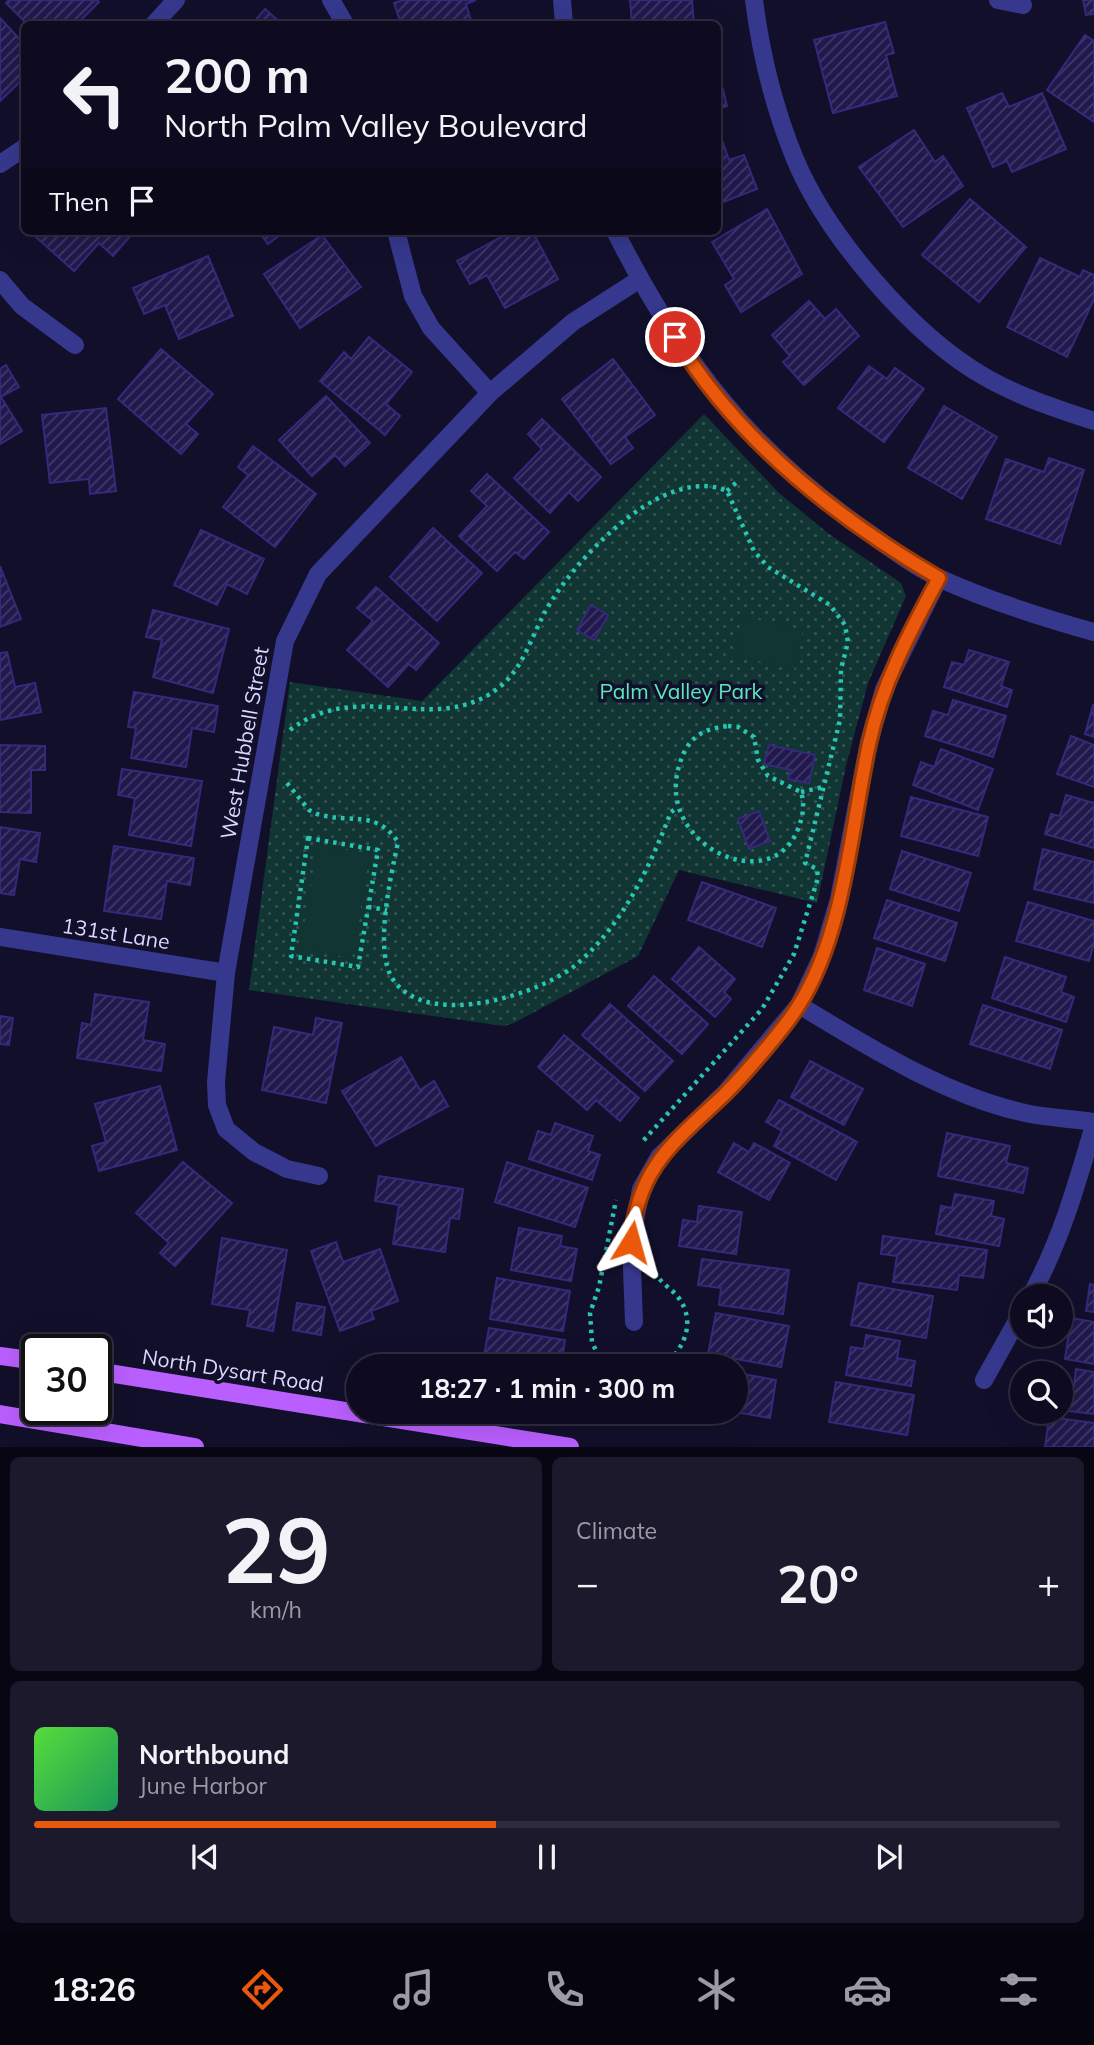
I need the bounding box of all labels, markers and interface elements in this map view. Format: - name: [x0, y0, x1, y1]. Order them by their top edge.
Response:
- text: 200 m: [164, 44, 310, 105]
- icon: left: [49, 49, 140, 140]
- text: North Palm Valley Boulevard: [164, 105, 588, 145]
- icon: arrive: [123, 182, 161, 220]
- text: Then: [49, 185, 109, 218]
- pin: [645, 307, 705, 367]
- icon: arrive: [656, 318, 694, 356]
- street label: West Hubbell Street: [214, 645, 274, 841]
- park label: Palm Valley Park: [600, 678, 763, 704]
- street label: 131st Lane: [60, 912, 172, 954]
- position arrow: [594, 1205, 668, 1279]
- map controls: [1010, 1284, 1073, 1424]
- button: sound: [1010, 1284, 1073, 1347]
- speed limit sign: 30: [21, 1334, 112, 1425]
- street label: North Dysart Road: [141, 1343, 325, 1397]
- button: search: [1010, 1361, 1073, 1424]
- text: 18:27 · 1 min · 300 m: [419, 1372, 675, 1405]
- text: 29: [221, 1492, 331, 1606]
- text: Climate: [576, 1516, 657, 1545]
- text: 20°: [777, 1551, 859, 1616]
- text: −: [576, 1559, 599, 1607]
- text: +: [1037, 1559, 1060, 1607]
- text: km/h: [250, 1595, 302, 1624]
- text: Northbound: [139, 1738, 289, 1771]
- text: June Harbor: [139, 1771, 267, 1800]
- icon: previous: [186, 1838, 224, 1876]
- icon: pause: [528, 1838, 566, 1876]
- icon: next: [870, 1838, 908, 1876]
- icon: directions: [238, 1965, 287, 2014]
- icon: music: [389, 1965, 438, 2014]
- icon: phone: [540, 1965, 589, 2014]
- icon: climate: [692, 1965, 741, 2014]
- icon: car: [843, 1965, 892, 2014]
- icon: filters: [994, 1965, 1043, 2014]
- text: 18:26: [51, 1969, 136, 2009]

